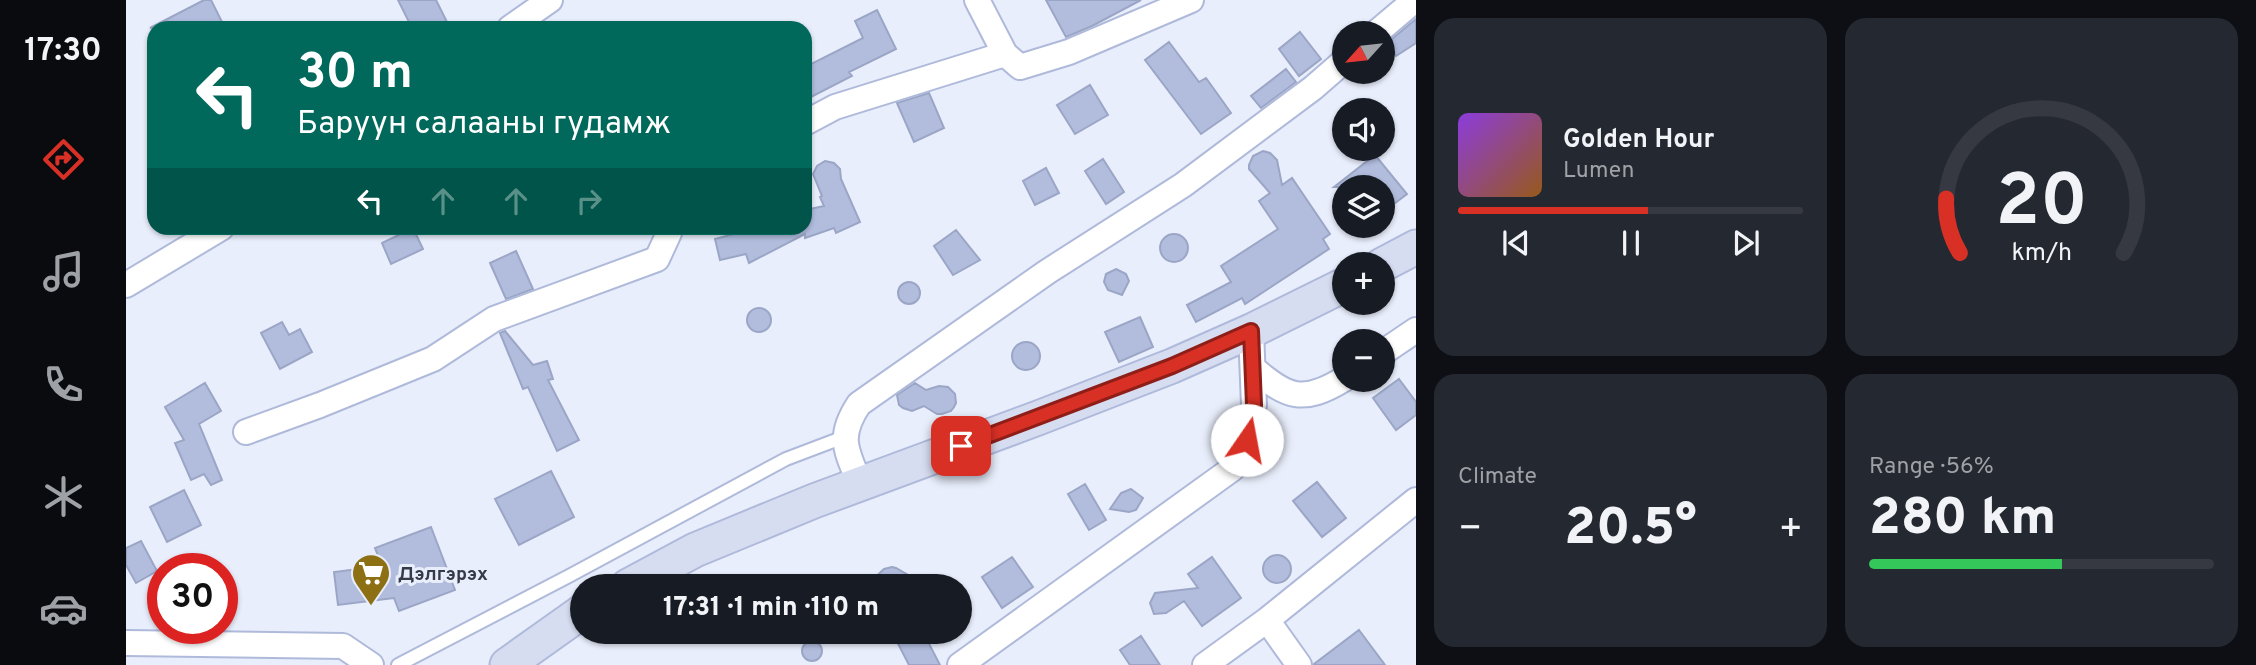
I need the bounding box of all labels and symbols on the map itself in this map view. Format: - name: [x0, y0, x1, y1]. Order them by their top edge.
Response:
- north arrow: [1332, 21, 1395, 84]
- position arrow: [1210, 403, 1284, 477]
- pin: [931, 416, 991, 476]
- supermarket icon: Дэлгэрэх: [350, 552, 392, 607]
- speed limit sign: 30: [147, 553, 238, 644]
- place label: Дэлгэрэх: [398, 563, 488, 587]

